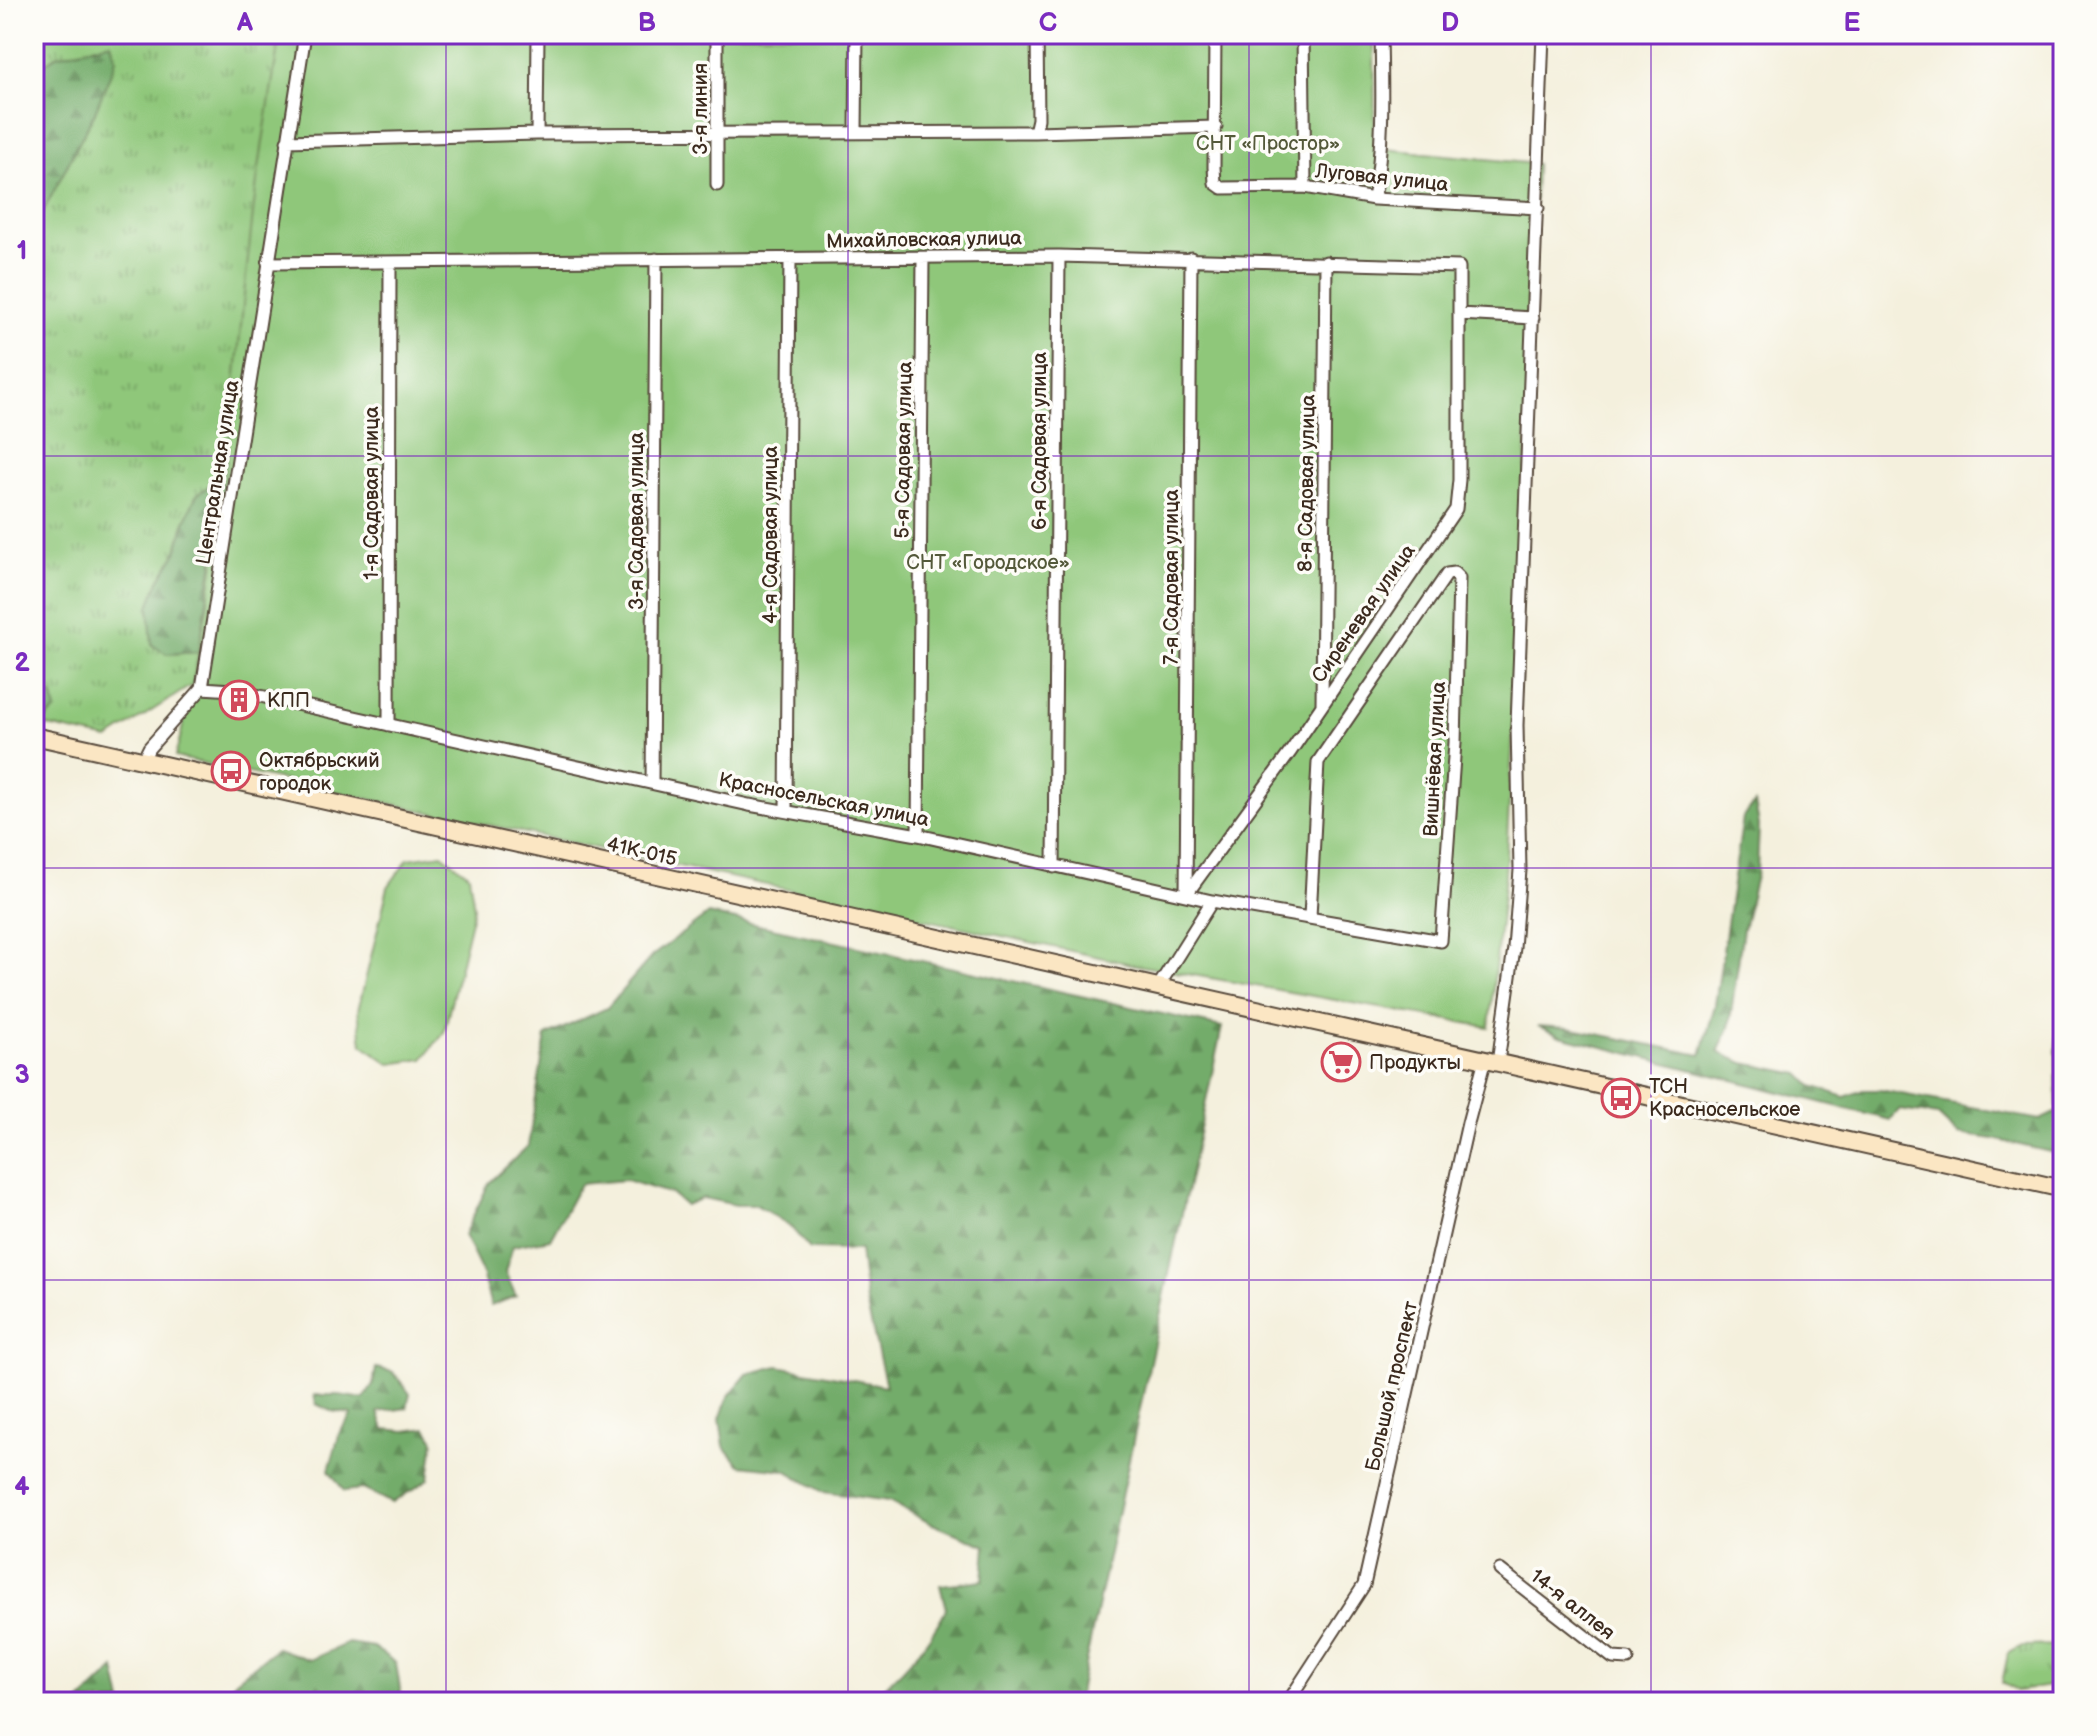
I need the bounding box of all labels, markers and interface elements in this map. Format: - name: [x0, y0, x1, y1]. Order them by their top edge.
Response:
- text: A: [236, 8, 253, 39]
- text: B: [638, 8, 656, 39]
- text: C: [1039, 8, 1057, 39]
- text: D: [1441, 8, 1459, 39]
- text: E: [1844, 8, 1861, 39]
- street label: 3-я линия: [689, 63, 713, 155]
- park label: СНТ «Простор»: [1196, 132, 1340, 156]
- street label: Луговая улица: [1313, 159, 1450, 197]
- street label: Михайловская улица: [826, 226, 1022, 254]
- text: 1: [17, 236, 27, 267]
- street label: 6-я Садовая улица: [1028, 352, 1052, 530]
- street label: 5-я Садовая улица: [890, 361, 918, 539]
- street label: Центральная улица: [192, 378, 244, 566]
- street label: 8-я Садовая улица: [1293, 394, 1321, 572]
- street label: 1-я Садовая улица: [360, 406, 384, 580]
- street label: 3-я Садовая улица: [625, 432, 649, 610]
- street label: 4-я Садовая улица: [759, 446, 783, 624]
- street label: 7-я Садовая улица: [1160, 489, 1184, 665]
- street label: Сиреневая улица: [1307, 539, 1421, 688]
- park label: СНТ «Городское»: [906, 551, 1070, 575]
- text: 2: [14, 648, 30, 679]
- building icon: КПП: [218, 679, 260, 721]
- street label: Вишнёвая улица: [1419, 680, 1451, 837]
- place label: КПП: [267, 689, 310, 713]
- place label: Октябрьский городок: [259, 749, 380, 796]
- bus stop icon: Октябрьский городок: [210, 750, 252, 792]
- street label: Красносельская улица: [717, 768, 931, 832]
- street label: 41К-015: [604, 832, 679, 872]
- supermarket icon: Продукты: [1320, 1041, 1362, 1083]
- place label: Продукты: [1369, 1051, 1461, 1075]
- text: 3: [14, 1060, 30, 1091]
- place label: ТСН Красносельское: [1649, 1075, 1801, 1122]
- bus stop icon: ТСН Красносельское: [1600, 1077, 1642, 1119]
- street label: Большой проспект: [1361, 1298, 1423, 1474]
- text: 4: [14, 1472, 30, 1503]
- street label: 14-я аллея: [1525, 1564, 1619, 1645]

